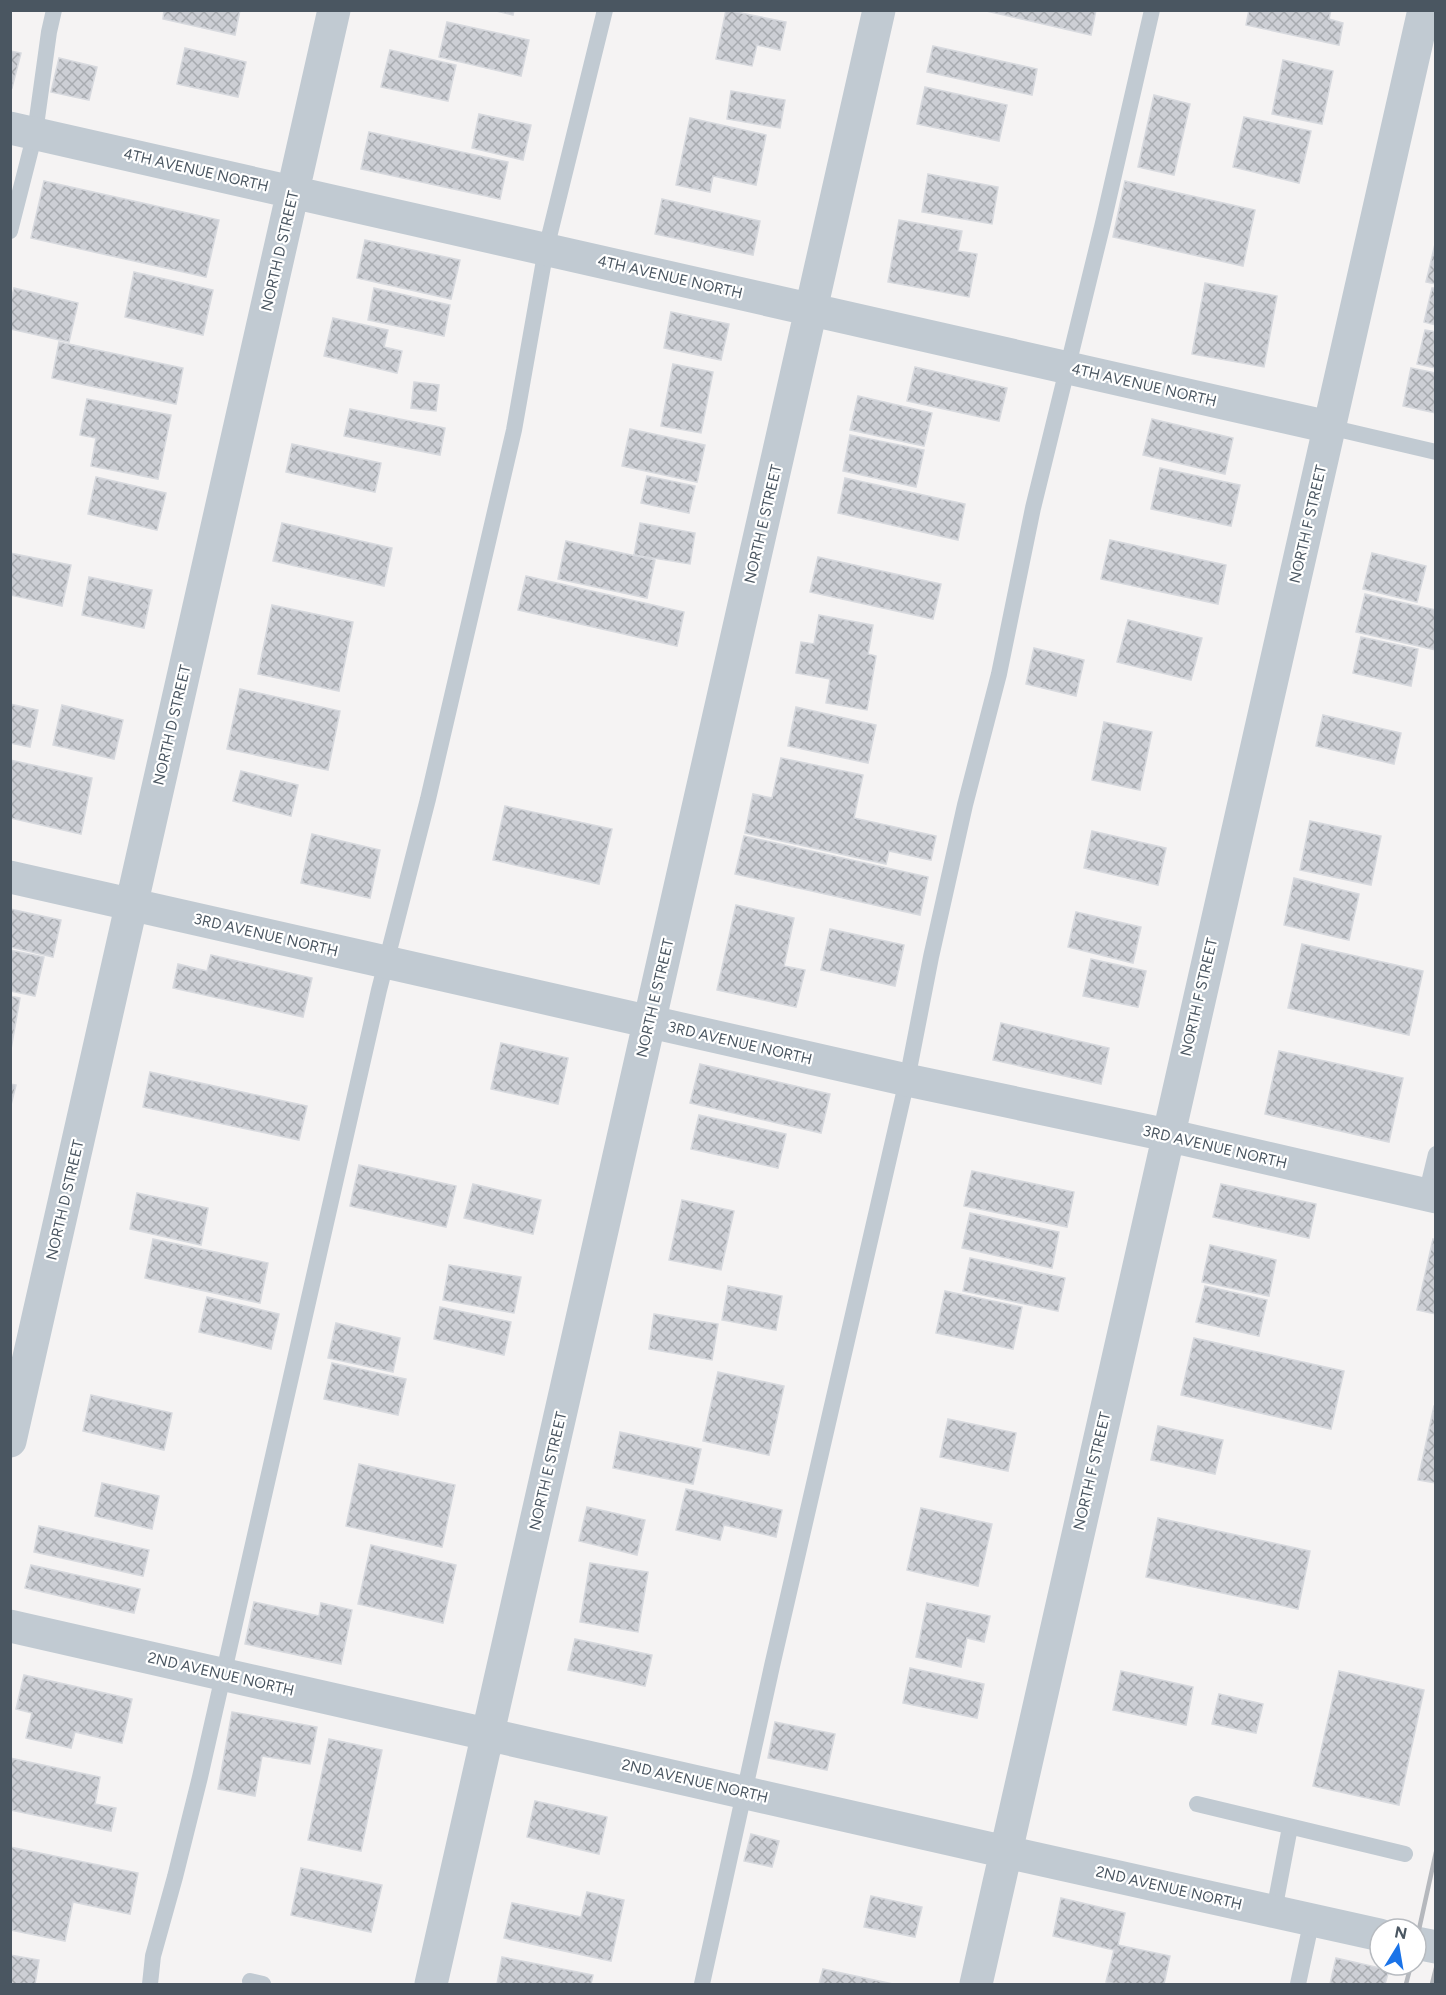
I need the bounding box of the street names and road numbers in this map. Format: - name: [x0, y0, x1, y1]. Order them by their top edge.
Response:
- street label: 4TH AVENUE NORTH: [122, 145, 270, 195]
- street label: NORTH D STREET: [257, 188, 303, 313]
- street label: 4TH AVENUE NORTH: [596, 252, 744, 302]
- street label: 4TH AVENUE NORTH: [1070, 360, 1218, 410]
- street label: NORTH E STREET: [741, 462, 786, 585]
- street label: NORTH F STREET: [1286, 463, 1330, 585]
- street label: NORTH D STREET: [149, 662, 195, 787]
- street label: 3RD AVENUE NORTH: [192, 910, 340, 960]
- street label: NORTH E STREET: [633, 936, 678, 1059]
- street label: NORTH F STREET: [1177, 936, 1221, 1058]
- street label: 3RD AVENUE NORTH: [666, 1018, 814, 1068]
- street label: 3RD AVENUE NORTH: [1141, 1122, 1289, 1172]
- street label: NORTH D STREET: [42, 1137, 88, 1262]
- street label: NORTH E STREET: [526, 1409, 571, 1532]
- street label: NORTH F STREET: [1070, 1410, 1114, 1532]
- street label: 2ND AVENUE NORTH: [146, 1648, 296, 1700]
- street label: 2ND AVENUE NORTH: [620, 1755, 770, 1807]
- street label: 2ND AVENUE NORTH: [1094, 1862, 1244, 1914]

